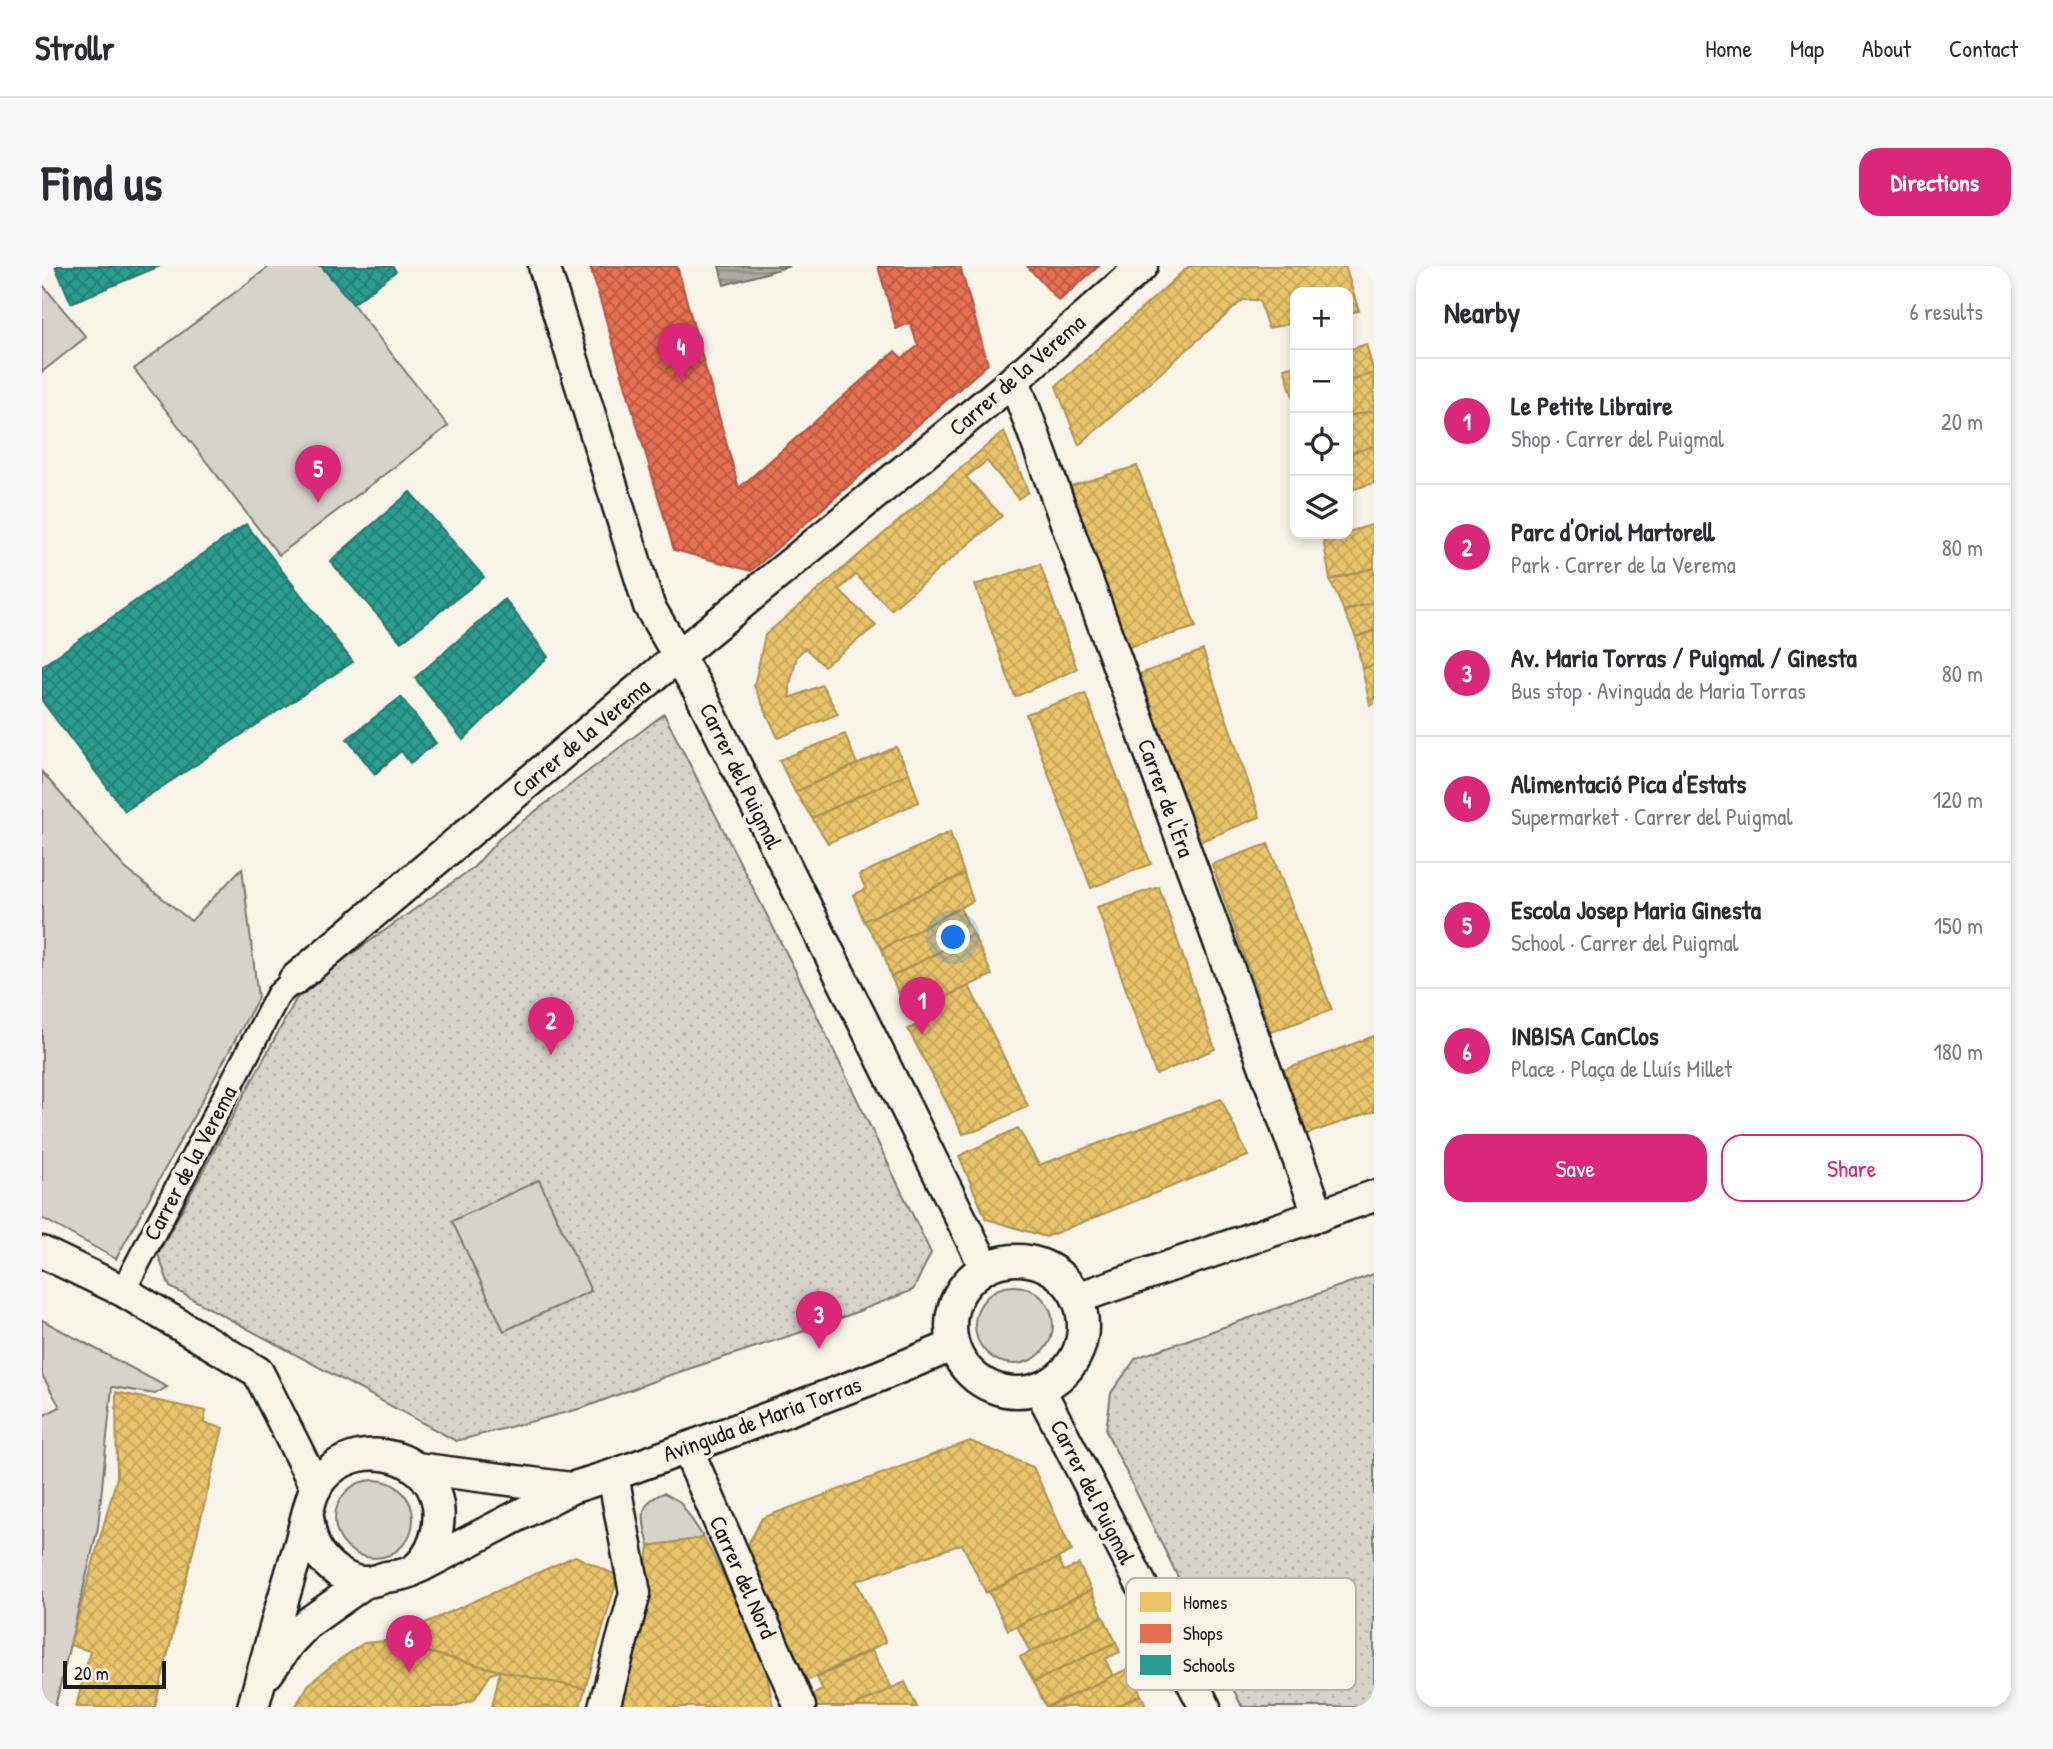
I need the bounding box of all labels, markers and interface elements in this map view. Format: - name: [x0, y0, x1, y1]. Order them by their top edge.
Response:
- text: Strollr: [35, 26, 114, 70]
- text: Home: [1705, 32, 1752, 64]
- text: Map: [1790, 32, 1824, 64]
- text: About: [1862, 32, 1911, 64]
- text: Contact: [1949, 32, 2018, 64]
- button: Directions: [1859, 148, 2011, 216]
- text: Find us: [42, 149, 162, 215]
- map controls: [1290, 287, 1353, 539]
- button: +: [1290, 287, 1353, 350]
- text: Nearby: [1444, 292, 1520, 332]
- text: 6 results: [1910, 296, 1983, 327]
- street label: Carrer de la Verema: [942, 307, 1091, 442]
- pin: 4: [658, 323, 704, 381]
- button: −: [1290, 350, 1353, 413]
- text: Le Petite Libraire: [1511, 388, 1673, 423]
- text: 1: [1463, 406, 1471, 437]
- text: 20 m: [1941, 406, 1983, 437]
- button: locate: [1290, 413, 1353, 476]
- text: Shop · Carrer del Puigmal: [1511, 423, 1724, 454]
- pin: 5: [295, 445, 341, 503]
- button: layers: [1290, 476, 1353, 539]
- text: Parc d'Oriol Martorell: [1511, 514, 1715, 549]
- text: 2: [1462, 532, 1472, 563]
- text: 80 m: [1942, 532, 1983, 563]
- text: Park · Carrer de la Verema: [1511, 549, 1736, 580]
- text: Av. Maria Torras / Puigmal / Ginesta: [1511, 640, 1857, 675]
- text: 3: [1462, 658, 1472, 689]
- text: 80 m: [1942, 658, 1983, 689]
- street label: Carrer de la Verema: [505, 671, 656, 805]
- text: Bus stop · Avinguda de Maria Torras: [1511, 675, 1806, 706]
- street label: Carrer del Puigmal: [693, 698, 791, 855]
- street label: Carrer de l'Era: [1131, 734, 1202, 861]
- text: Alimentació Pica d'Estats: [1511, 766, 1746, 801]
- text: 4: [1463, 784, 1471, 815]
- text: 120 m: [1933, 784, 1983, 815]
- text: Supermarket · Carrer del Puigmal: [1511, 801, 1793, 832]
- text: Escola Josep Maria Ginesta: [1511, 892, 1761, 927]
- text: 5: [1462, 910, 1472, 941]
- text: 150 m: [1934, 910, 1983, 941]
- your location: [936, 920, 970, 954]
- text: School · Carrer del Puigmal: [1511, 927, 1739, 958]
- pin: 1: [899, 977, 945, 1035]
- pin: 2: [528, 997, 574, 1055]
- text: INBISA CanClos: [1511, 1018, 1659, 1053]
- text: 6: [1462, 1036, 1472, 1067]
- text: 180 m: [1933, 1036, 1983, 1067]
- text: Place · Plaça de Lluís Millet: [1511, 1053, 1732, 1084]
- street label: Carrer de la Verema: [136, 1080, 243, 1246]
- button: Save: [1444, 1134, 1707, 1202]
- button: Share: [1721, 1134, 1983, 1202]
- pin: 3: [796, 1291, 842, 1349]
- street label: Avinguda de Maria Torras: [658, 1368, 865, 1469]
- street label: Carrer del Puigmal: [1044, 1414, 1144, 1570]
- street label: Carrer del Nord: [703, 1510, 784, 1643]
- legend: [1126, 1578, 1356, 1690]
- text: Homes: [1183, 1589, 1227, 1615]
- pin: 6: [386, 1615, 432, 1673]
- text: Shops: [1183, 1620, 1223, 1646]
- text: Schools: [1183, 1652, 1235, 1678]
- scale bar: [63, 1658, 166, 1690]
- text: 20 m: [74, 1660, 109, 1686]

